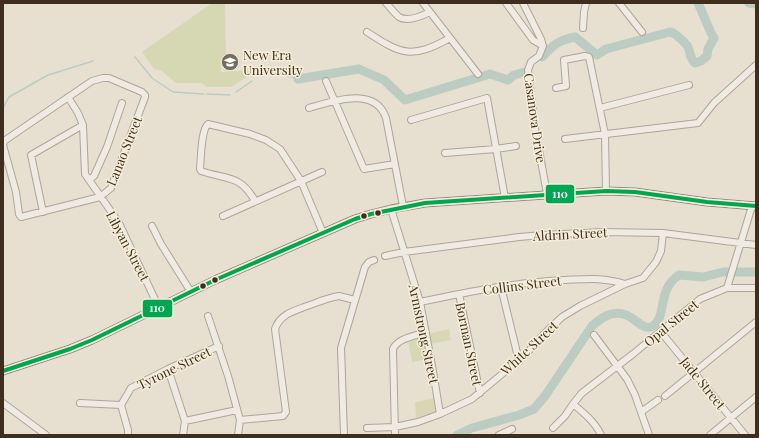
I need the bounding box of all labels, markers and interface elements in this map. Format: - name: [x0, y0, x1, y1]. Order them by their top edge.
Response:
- place label: New Era University: [243, 46, 303, 78]
- school or university icon: New Era University: [220, 52, 240, 72]
- street label: Casanova Drive: [521, 72, 550, 164]
- street label: Lanao Street: [102, 113, 145, 188]
- line badge: 110: [545, 184, 575, 204]
- text: 110: [552, 186, 568, 201]
- street label: Libyan Street: [103, 208, 154, 284]
- unlabelled marker: [373, 208, 383, 218]
- unlabelled marker: [359, 211, 369, 221]
- street label: Aldrin Street: [531, 223, 608, 244]
- street label: Collins Street: [482, 271, 563, 298]
- unlabelled marker: [210, 275, 220, 285]
- unlabelled marker: [198, 281, 208, 291]
- street label: Armstrong Street: [405, 282, 443, 386]
- street label: Opal Street: [640, 295, 702, 350]
- line badge: 110: [142, 299, 173, 318]
- text: 110: [149, 300, 165, 315]
- street label: Borman Street: [452, 301, 487, 388]
- street label: White Street: [496, 316, 561, 379]
- street label: Tyrone Street: [134, 342, 214, 393]
- street label: Jade Street: [676, 352, 730, 413]

